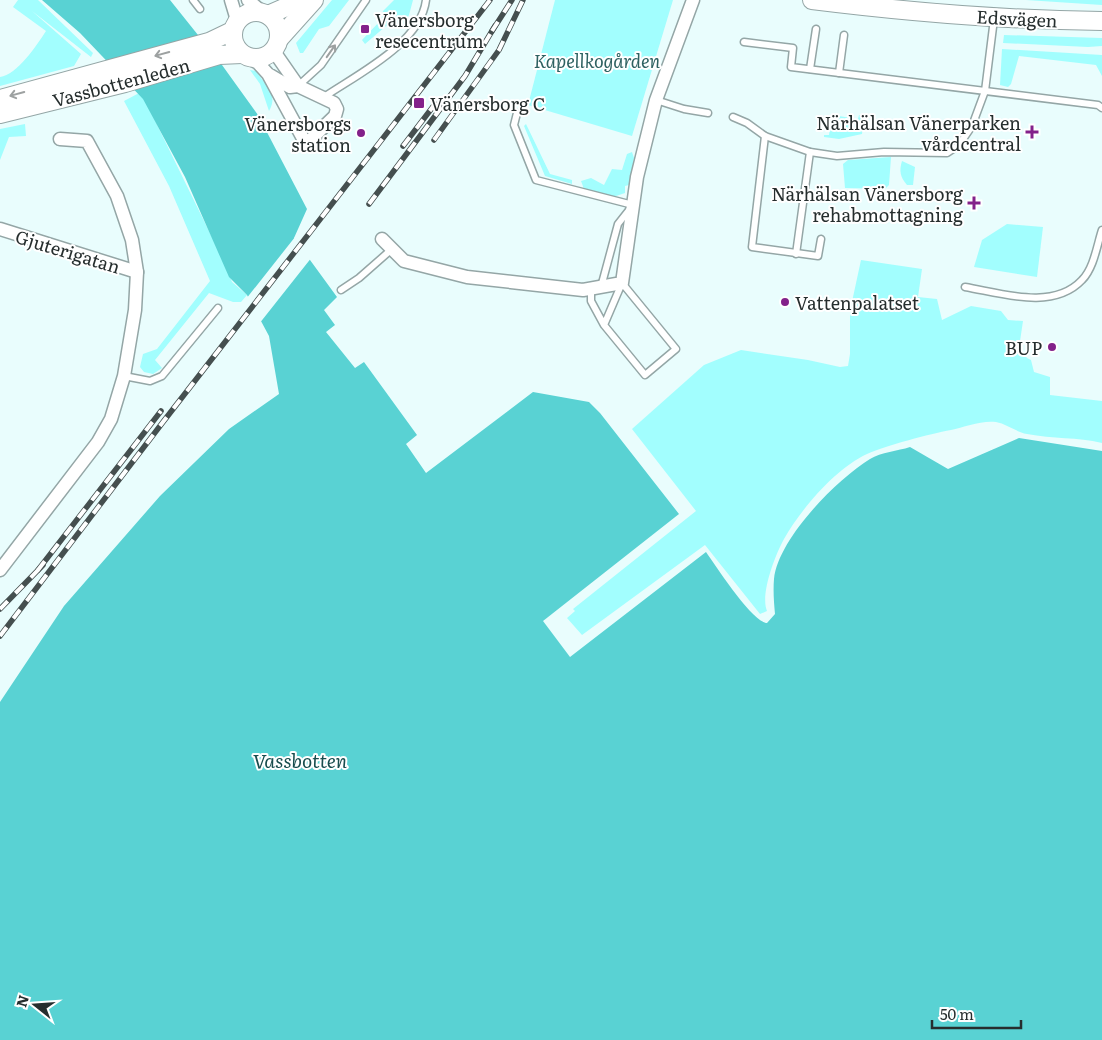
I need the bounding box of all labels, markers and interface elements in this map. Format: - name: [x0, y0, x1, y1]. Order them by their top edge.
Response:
- street label: Edsvägen: [976, 2, 1058, 34]
- place label: Vänersborg resecentrum: [375, 6, 484, 54]
- marker: Vänersborg resecentrum: [359, 23, 371, 35]
- one-way arrow: [326, 44, 336, 58]
- park label: Kapellkogården: [534, 47, 661, 74]
- one-way arrow: [154, 50, 170, 60]
- street label: Vassbottenleden: [49, 51, 193, 113]
- one-way arrow: [10, 90, 26, 99]
- place label: Vänersborg C: [430, 90, 545, 117]
- marker: Vänersborg C: [412, 96, 426, 110]
- place label: Närhälsan Vänerparken vårdcentral: [816, 109, 1021, 157]
- place label: Vänersborgs station: [244, 110, 351, 158]
- marker: Närhälsan Vänerparken vårdcentral: [1025, 125, 1039, 139]
- marker: Vänersborgs station: [355, 127, 367, 139]
- place label: Närhälsan Vänersborg rehabmottagning: [771, 180, 964, 228]
- marker: Närhälsan Vänersborg rehabmottagning: [967, 196, 981, 210]
- street label: Gjuterigatan: [12, 222, 124, 280]
- place label: Vattenpalatset: [795, 289, 920, 316]
- marker: Vattenpalatset: [779, 296, 791, 308]
- place label: BUP: [1005, 334, 1042, 361]
- marker: BUP: [1046, 341, 1058, 353]
- water label: Vassbotten: [253, 746, 348, 774]
- north arrow: [10, 980, 60, 1030]
- text: N: [10, 992, 33, 1009]
- scale bar: [932, 998, 1021, 1030]
- text: 50 m: [940, 1002, 974, 1025]

